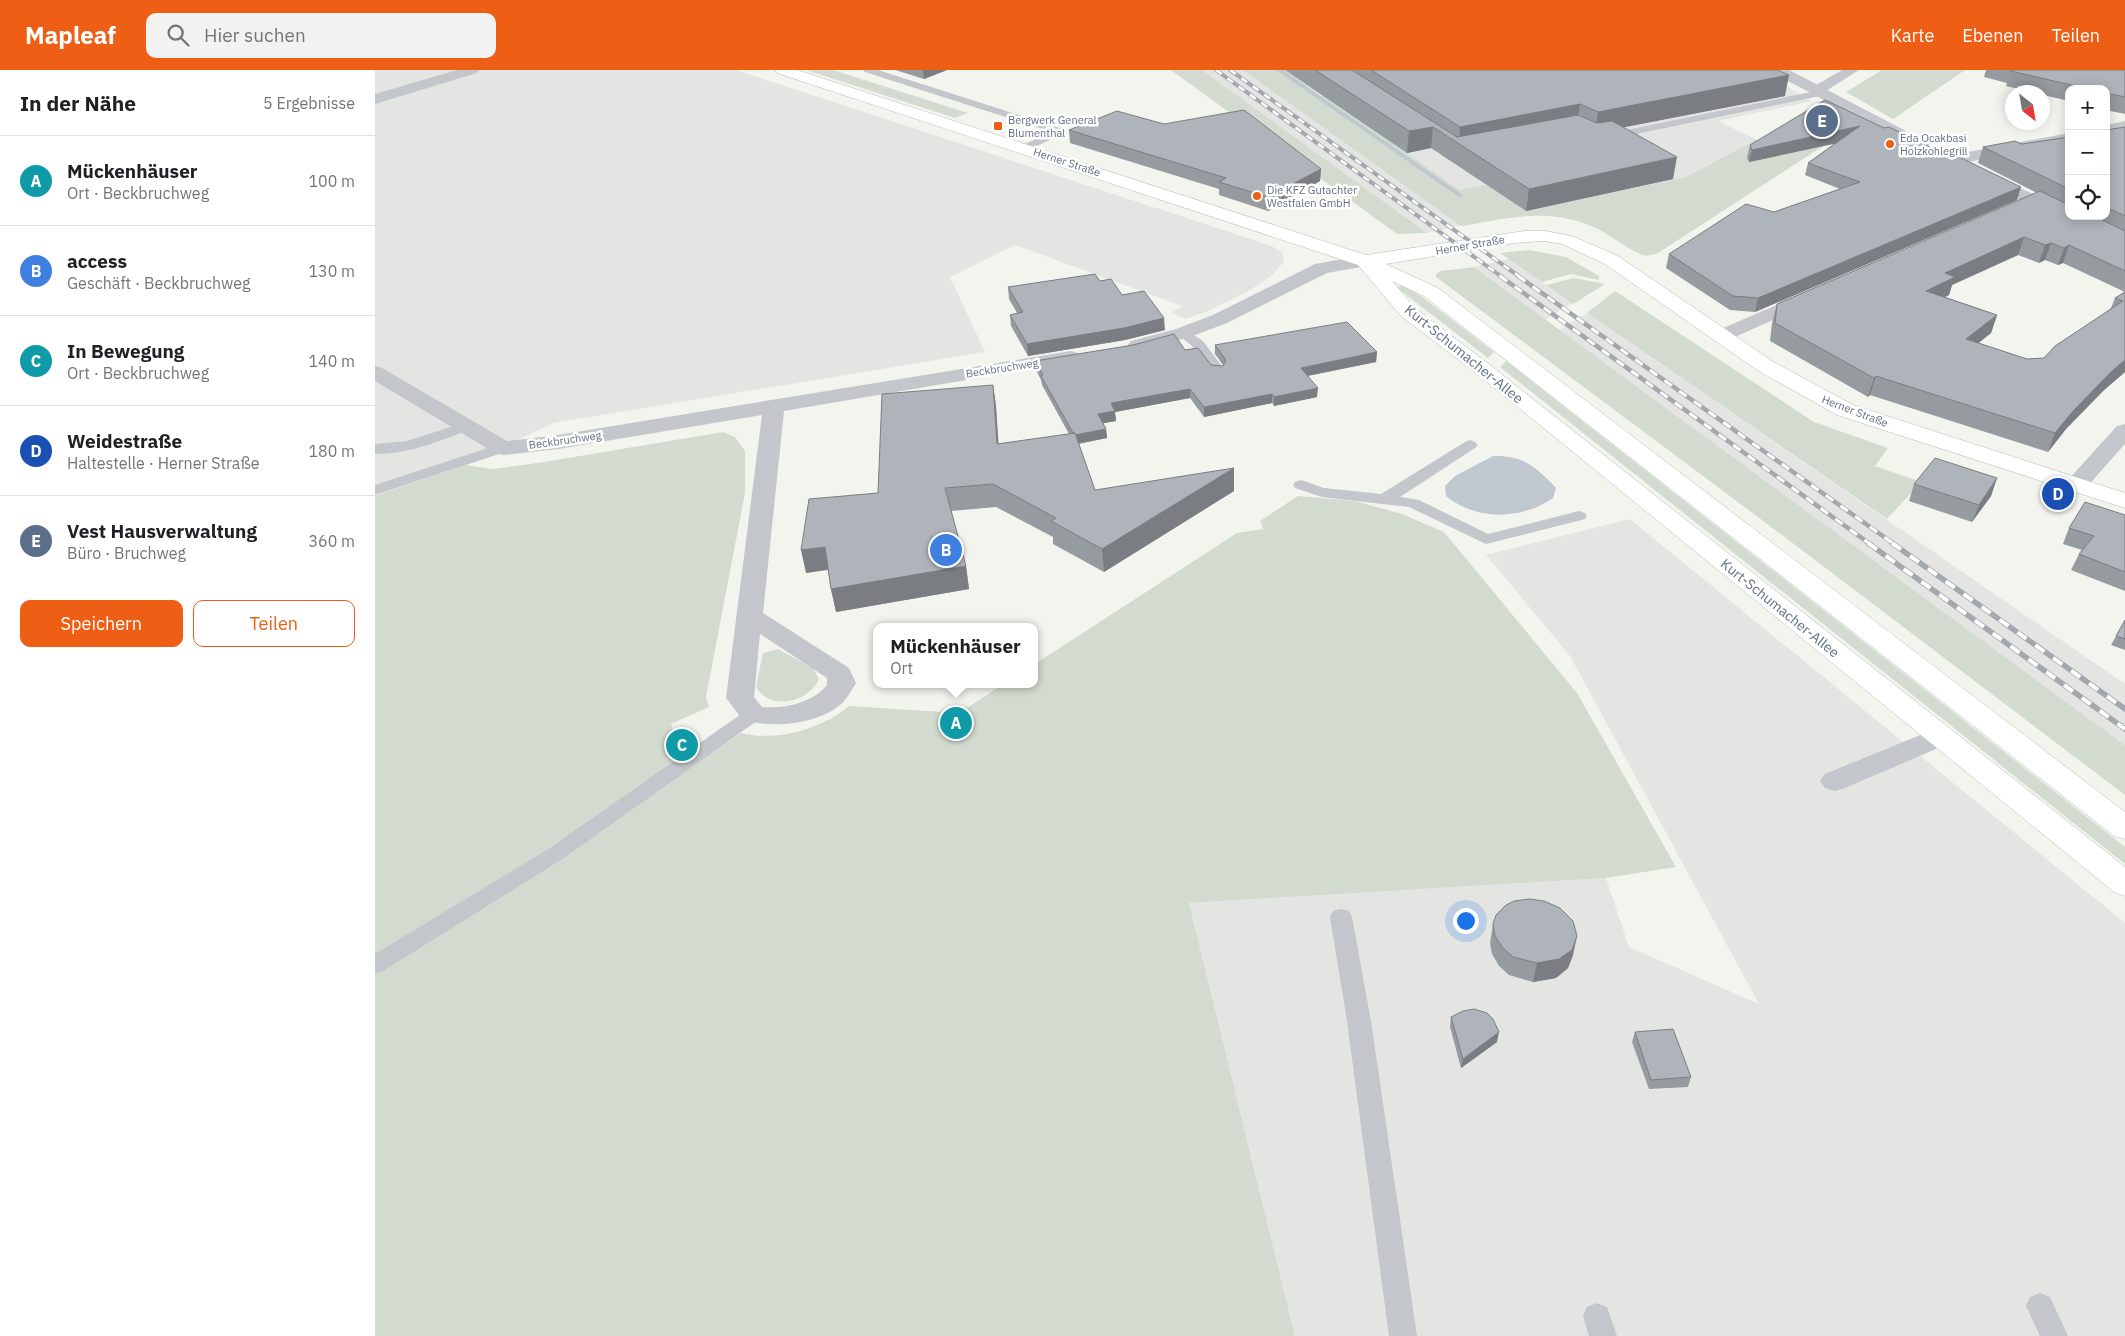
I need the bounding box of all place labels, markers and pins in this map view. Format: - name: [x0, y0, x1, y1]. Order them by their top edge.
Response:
- pin: E: [1806, 102, 1838, 140]
- place label: Bergwerk General Blumenthal: [1008, 113, 1097, 140]
- marker: Bergwerk General Blumenthal: [992, 120, 1004, 132]
- place label: Eda Ocakbasi Holzkohlegrill: [1900, 131, 1968, 158]
- marker: Eda Ocakbasi Holzkohlegrill: [1884, 138, 1896, 150]
- place label: Die KFZ Gutachter Westfalen GmbH: [1267, 183, 1357, 210]
- marker: Die KFZ Gutachter Westfalen GmbH: [1251, 190, 1263, 202]
- pin: D: [2042, 475, 2074, 513]
- pin: B: [930, 531, 962, 569]
- pin: A: [940, 704, 972, 742]
- pin: C: [666, 726, 698, 764]

